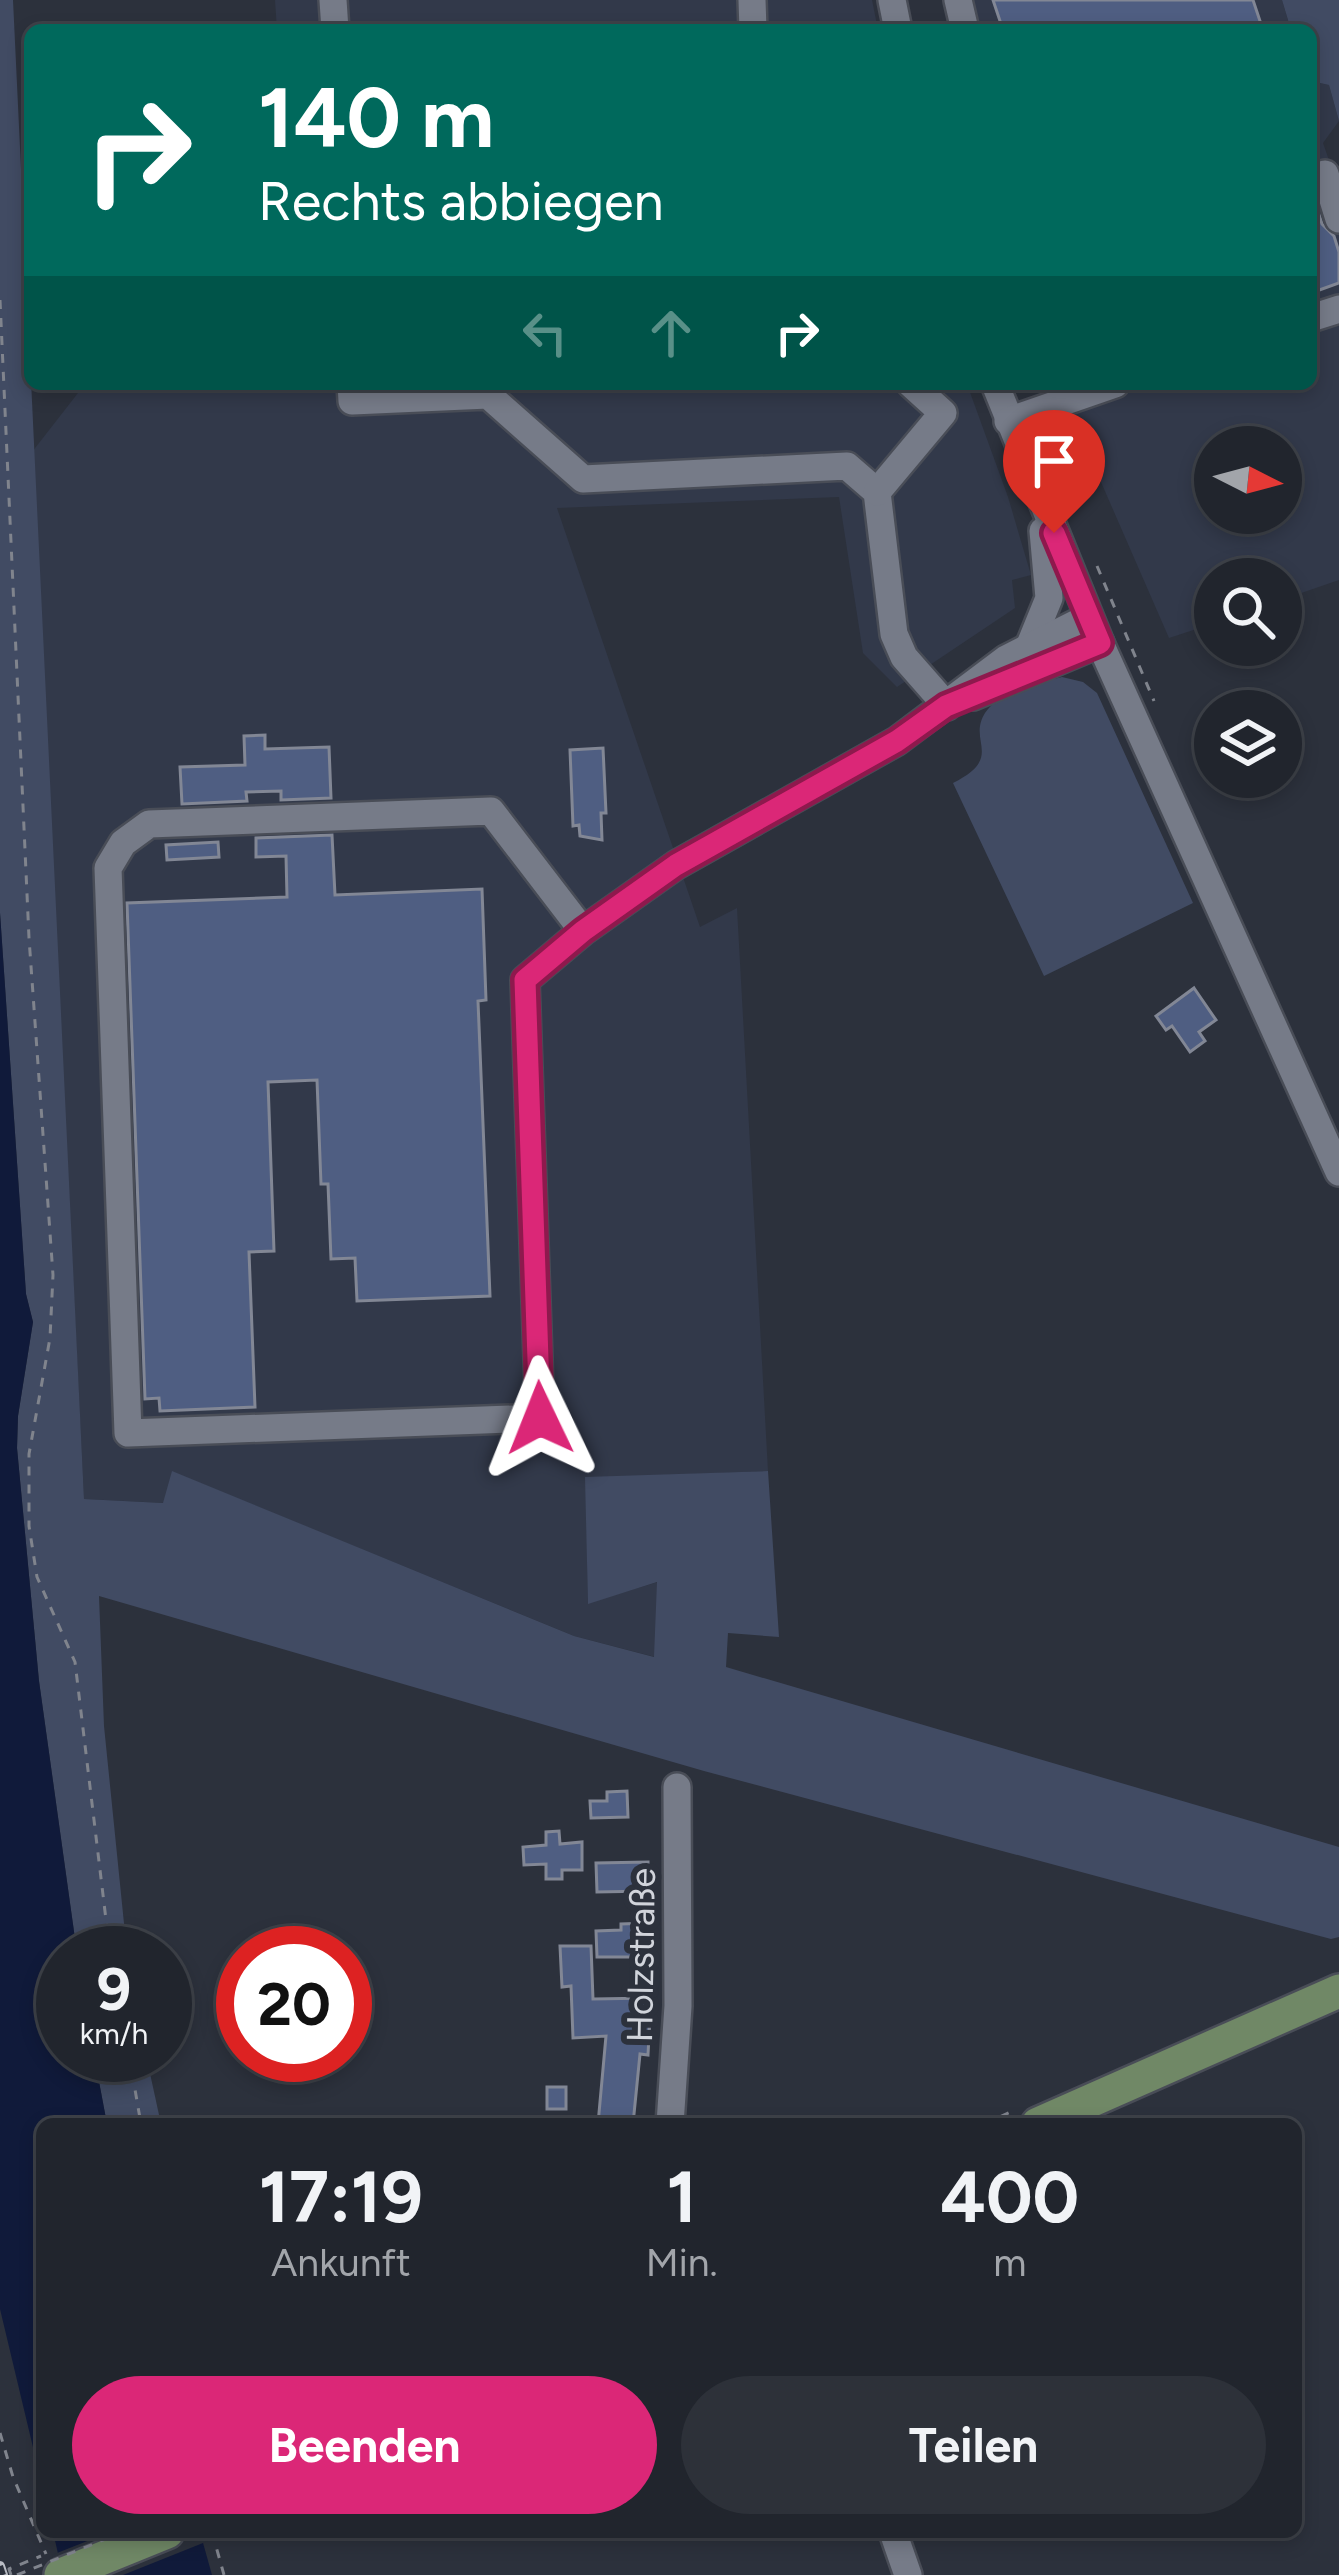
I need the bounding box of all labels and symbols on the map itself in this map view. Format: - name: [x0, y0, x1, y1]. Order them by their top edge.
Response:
- pin: [1003, 410, 1105, 533]
- north arrow: [1194, 426, 1302, 534]
- position arrow: [477, 1355, 603, 1481]
- street label: Holzstraße: [618, 1867, 664, 2043]
- speed limit sign: 20: [216, 1926, 372, 2082]

